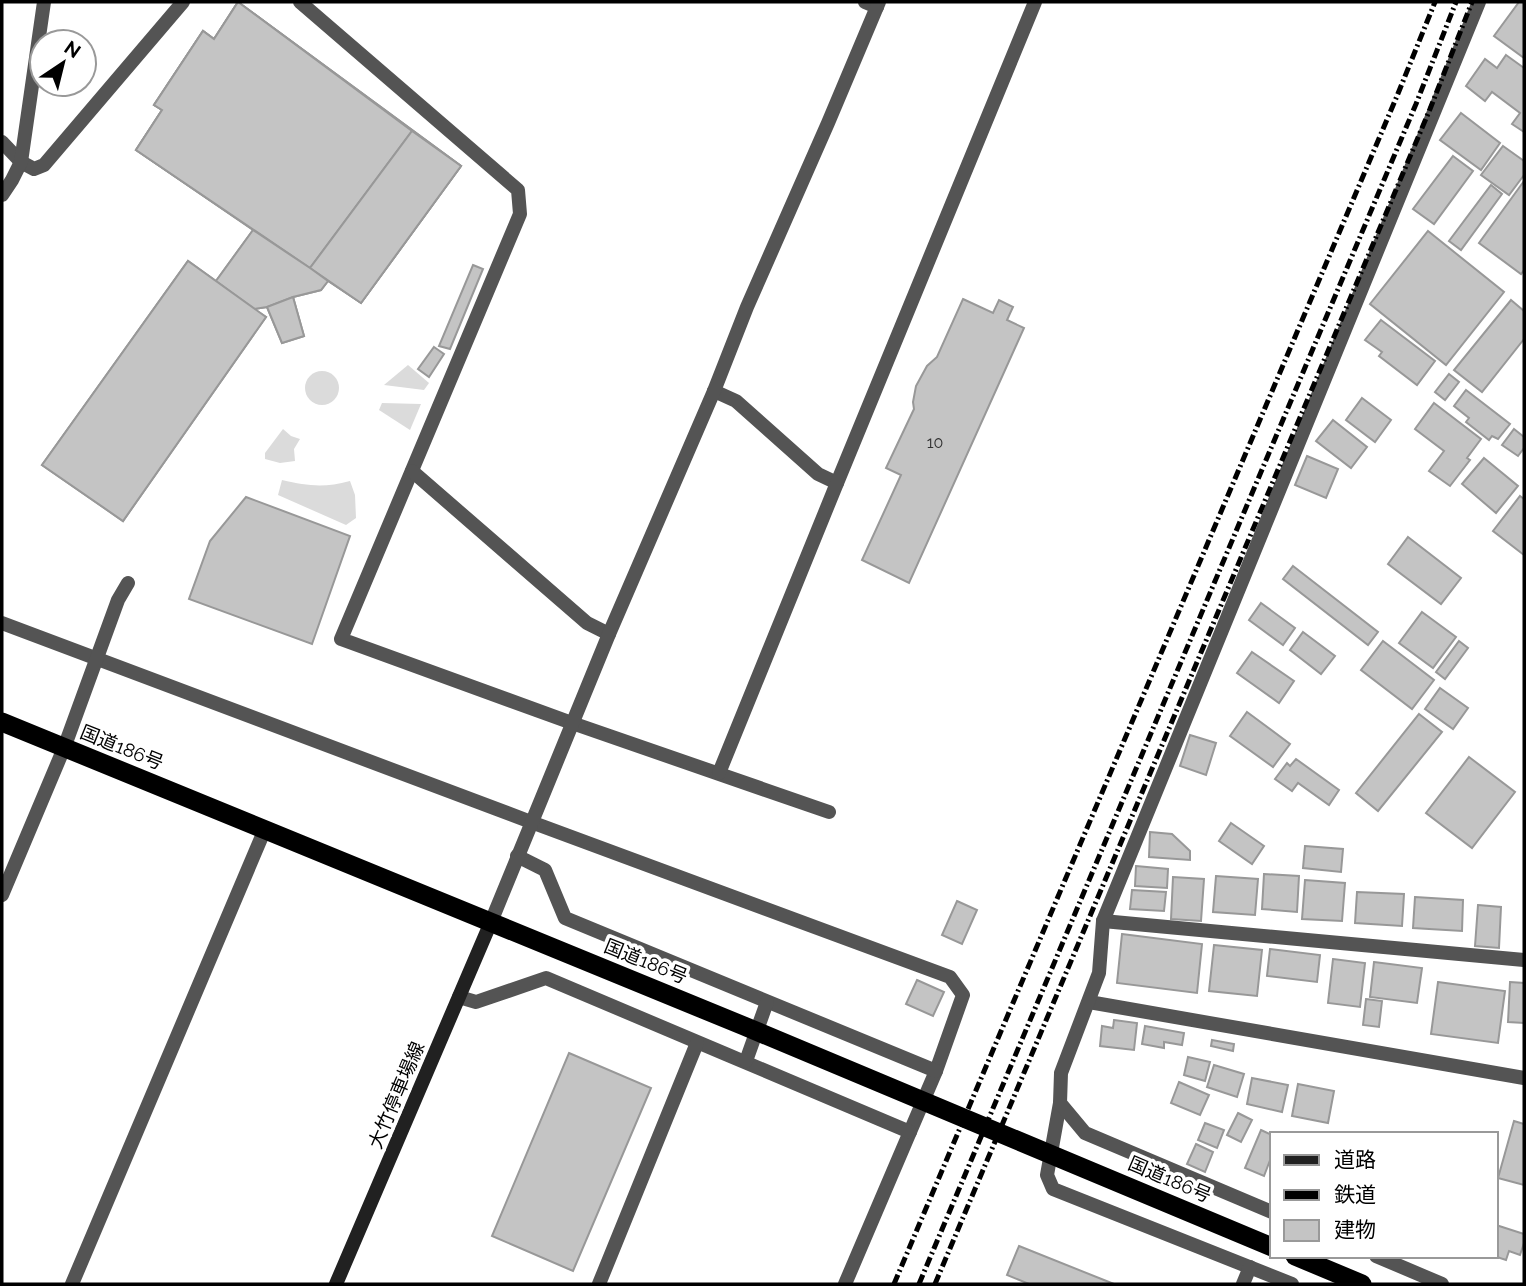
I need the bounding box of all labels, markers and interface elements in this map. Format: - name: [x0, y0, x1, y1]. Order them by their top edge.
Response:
- north arrow: [28, 28, 98, 98]
- text: N: [61, 36, 85, 62]
- house number: 10: [927, 433, 943, 452]
- street label: 国道186号: [77, 720, 167, 774]
- street label: 国道186号: [601, 934, 691, 988]
- street label: 大竹停車場線: [364, 1038, 428, 1152]
- legend: [1270, 1132, 1498, 1258]
- text: 道路: [1334, 1147, 1376, 1172]
- street label: 国道186号: [1125, 1152, 1215, 1206]
- text: 鉄道: [1334, 1182, 1376, 1207]
- text: 建物: [1334, 1217, 1376, 1242]

